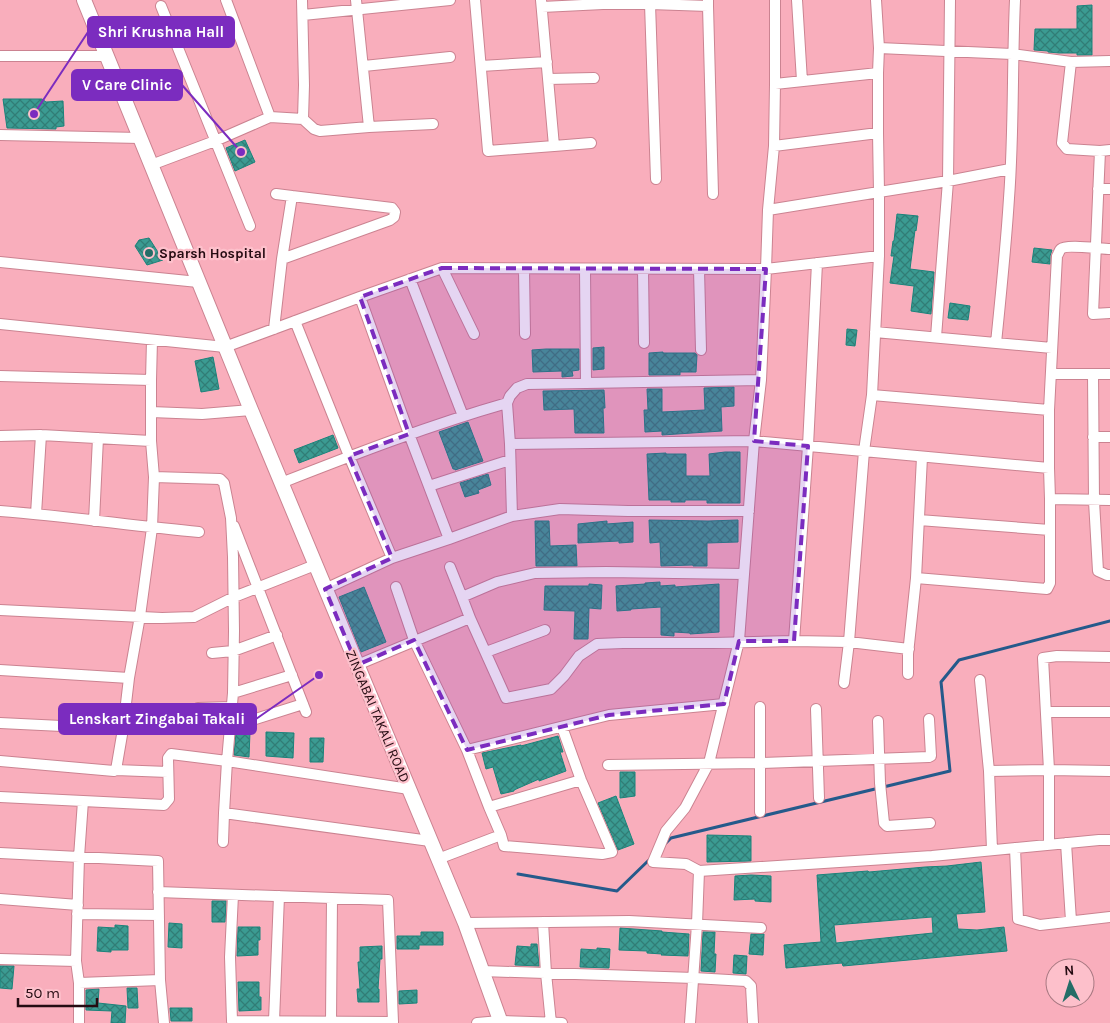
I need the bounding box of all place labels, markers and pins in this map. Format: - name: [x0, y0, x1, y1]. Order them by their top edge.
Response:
- callout: Shri Krushna Hall: [88, 17, 234, 47]
- callout: V Care Clinic: [72, 70, 182, 100]
- place label: Sparsh Hospital: [159, 245, 266, 262]
- marker: Sparsh Hospital: [143, 247, 155, 259]
- callout: Lenskart Zingabai Takali: [59, 704, 256, 734]

